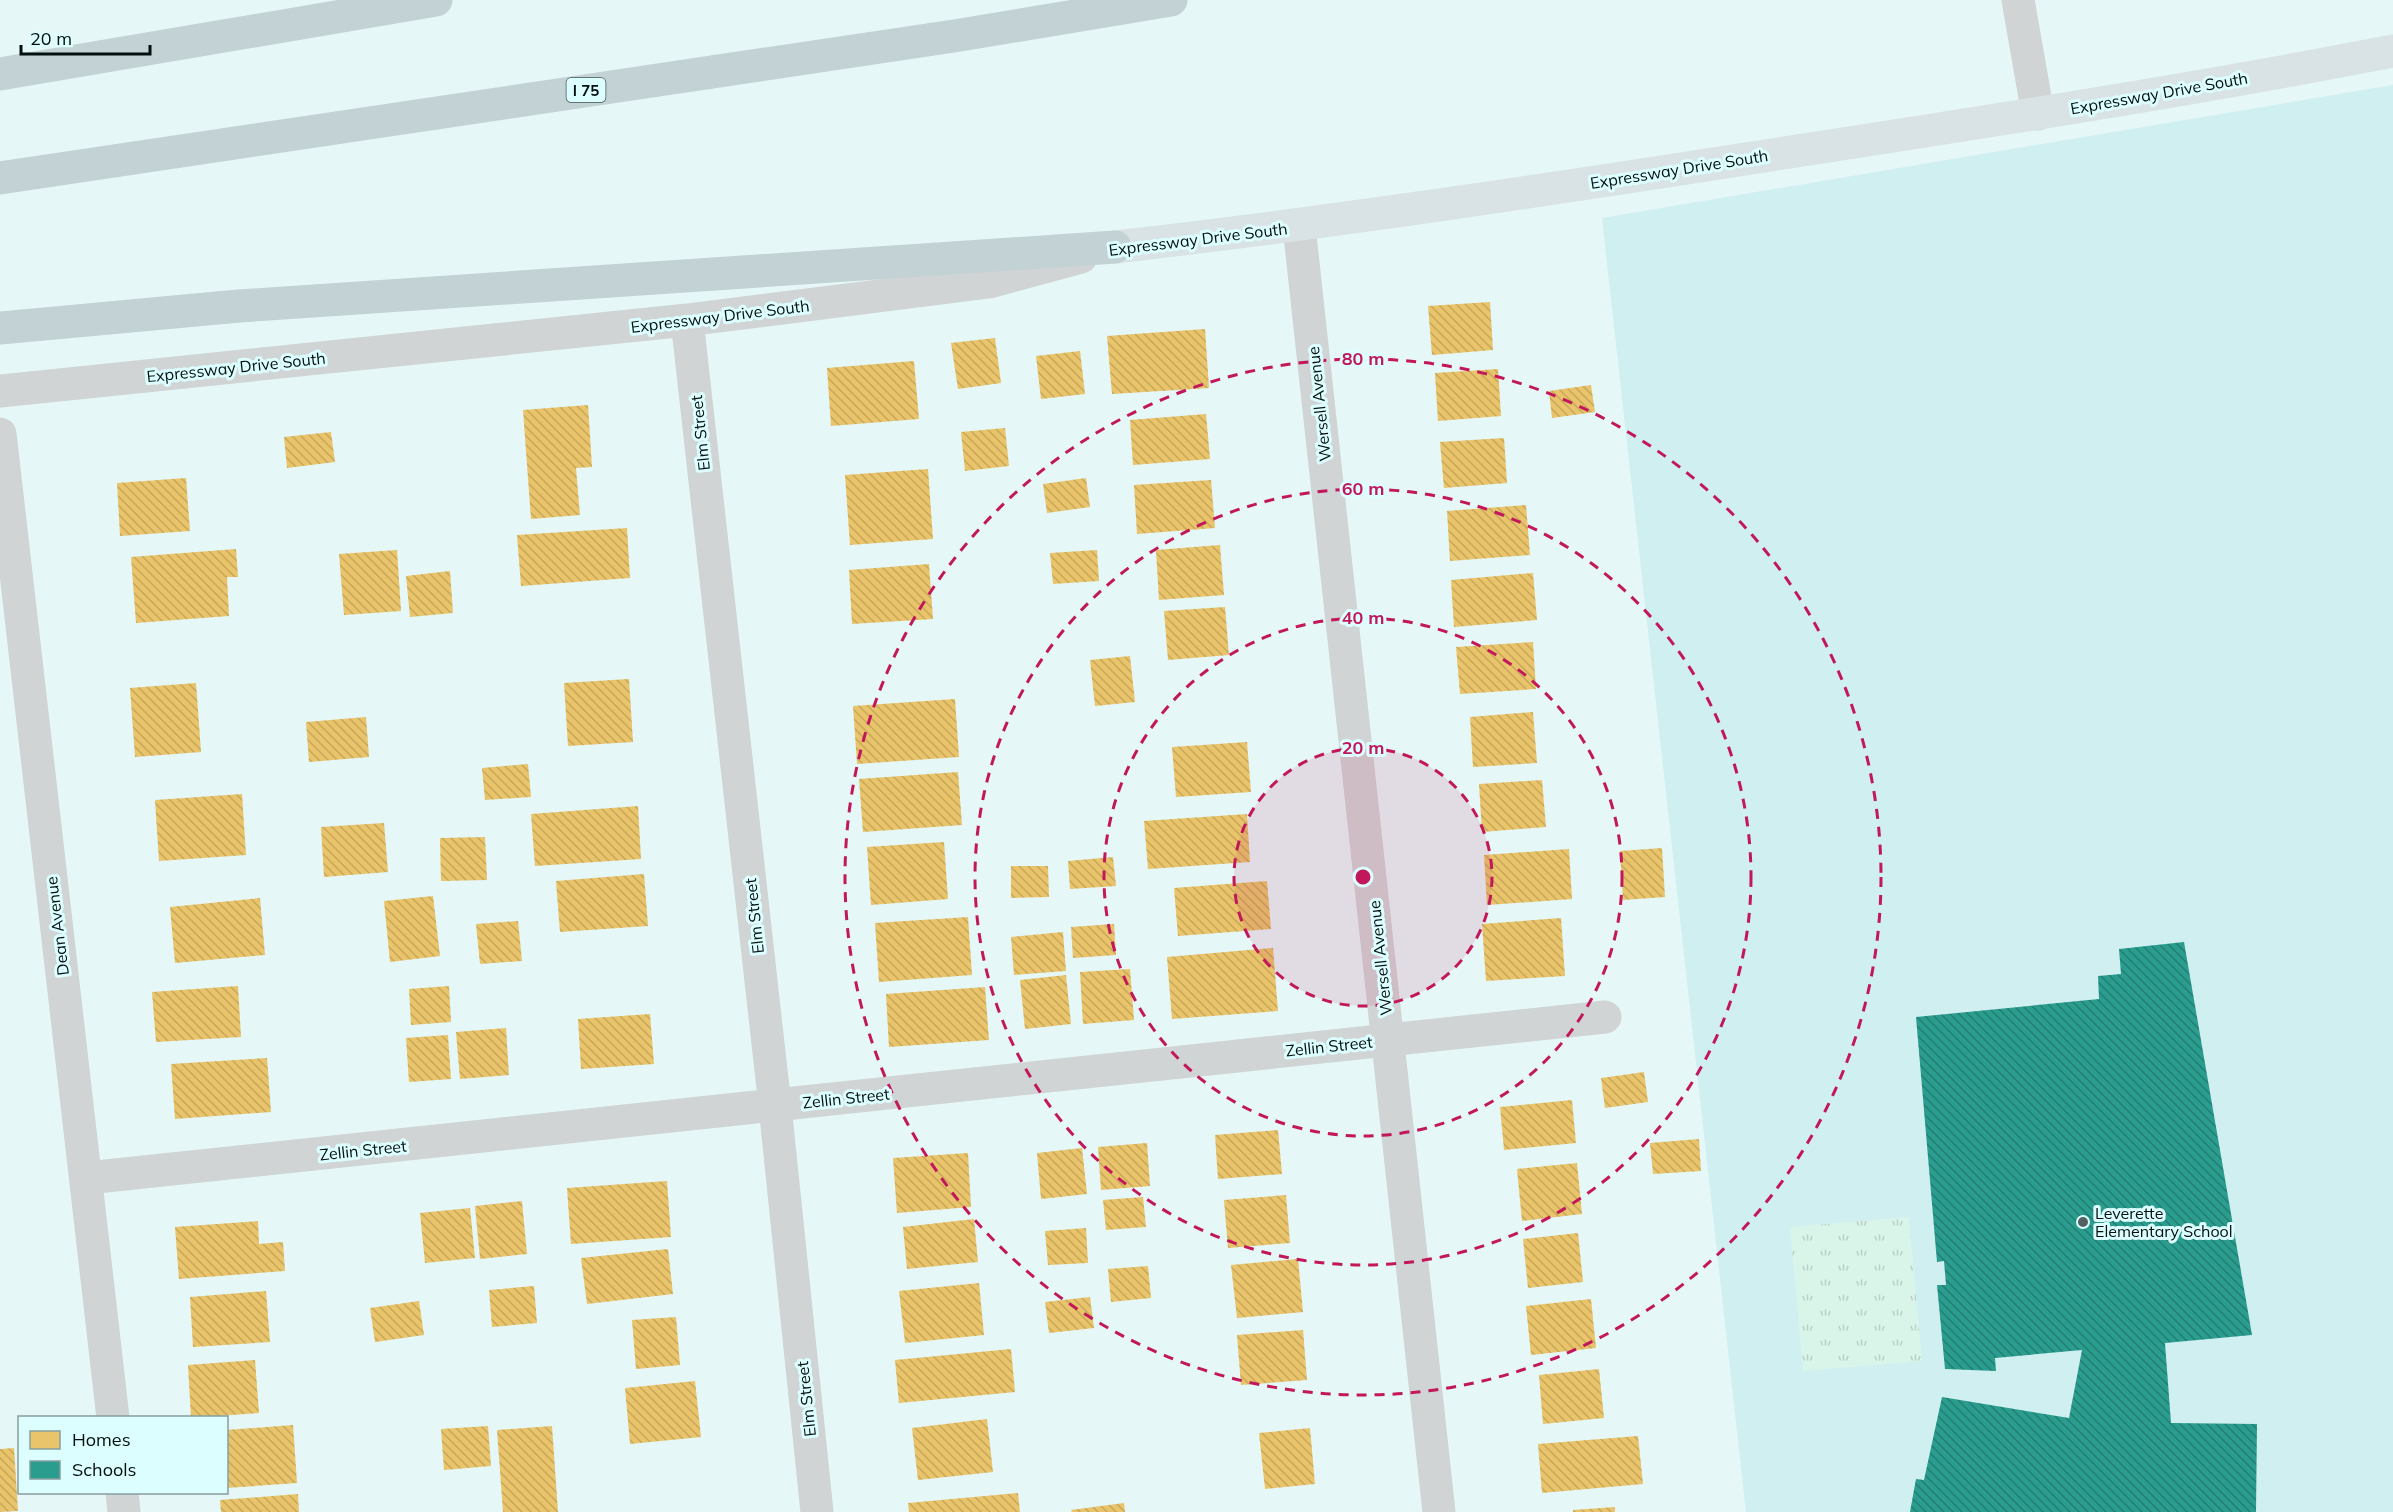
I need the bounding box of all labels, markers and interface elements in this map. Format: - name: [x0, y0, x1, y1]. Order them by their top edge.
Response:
- scale bar: [21, 18, 150, 56]
- text: 20 m: [30, 27, 72, 50]
- street label: Expressway Drive South: [2069, 68, 2249, 118]
- road number: I 75: [566, 78, 606, 102]
- street label: Expressway Drive South: [1589, 145, 1769, 193]
- street label: Expressway Drive South: [1108, 218, 1288, 260]
- street label: Expressway Drive South: [630, 295, 810, 337]
- street label: Wersell Avenue: [1303, 346, 1335, 462]
- text: 80 m: [1342, 347, 1384, 370]
- street label: Expressway Drive South: [146, 348, 326, 386]
- street label: Elm Street: [686, 394, 714, 472]
- text: 60 m: [1342, 477, 1384, 500]
- text: 40 m: [1342, 606, 1384, 629]
- text: 20 m: [1342, 736, 1384, 759]
- centre of rings: [1353, 867, 1373, 887]
- street label: Dean Avenue: [41, 875, 73, 977]
- street label: Elm Street: [740, 877, 768, 955]
- street label: Wersell Avenue: [1364, 900, 1396, 1016]
- street label: Zellin Street: [1285, 1031, 1374, 1061]
- street label: Zellin Street: [802, 1083, 891, 1113]
- street label: Zellin Street: [319, 1135, 408, 1165]
- place label: Leverette Elementary School: [2095, 1203, 2233, 1241]
- marker: Leverette Elementary School: [2076, 1215, 2090, 1229]
- street label: Elm Street: [792, 1360, 820, 1438]
- legend: [18, 1416, 228, 1494]
- text: Homes: [72, 1428, 131, 1451]
- text: Schools: [72, 1458, 137, 1481]

